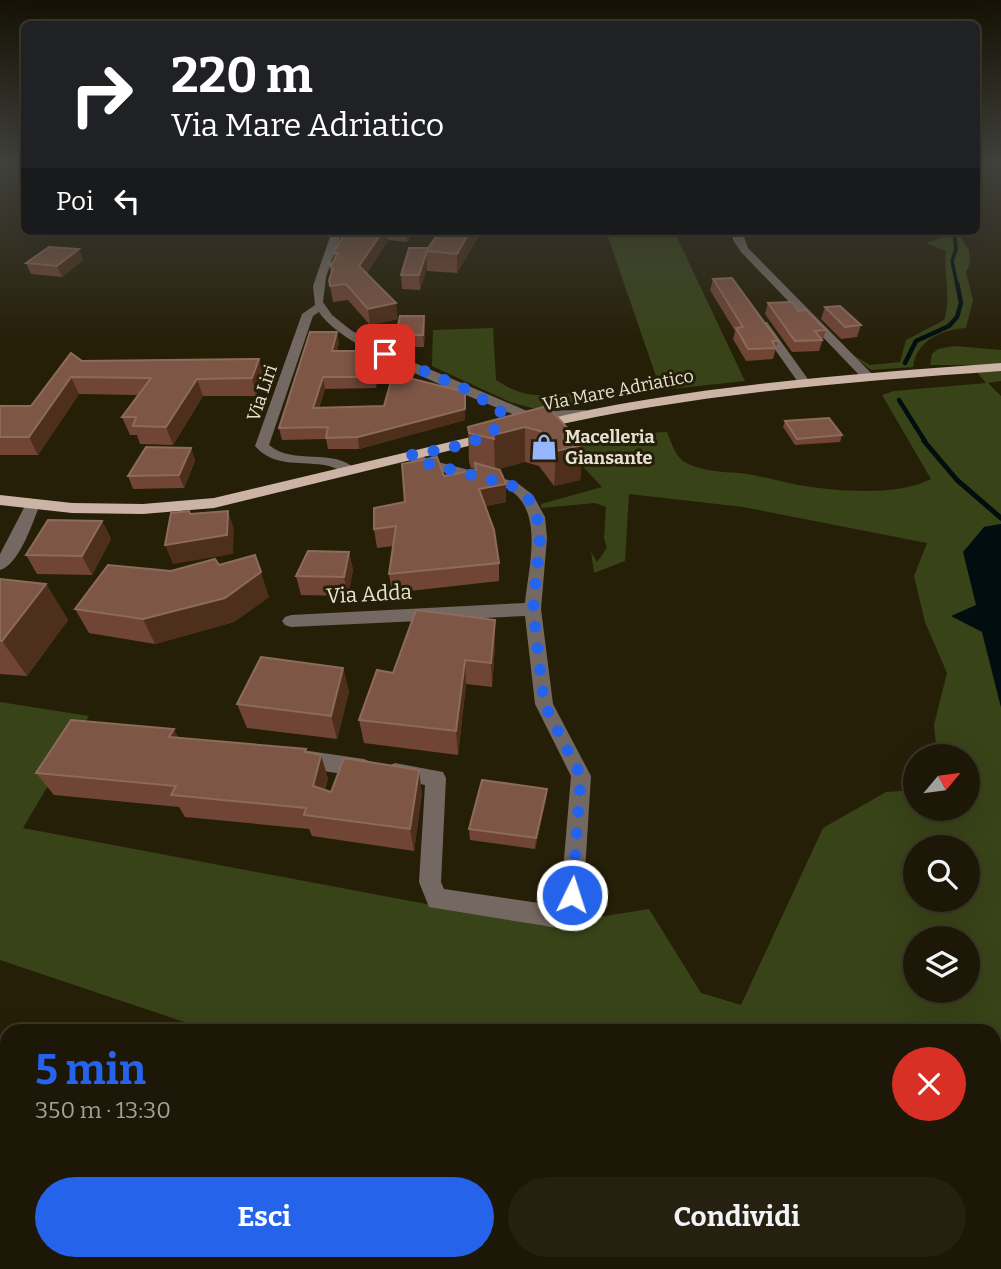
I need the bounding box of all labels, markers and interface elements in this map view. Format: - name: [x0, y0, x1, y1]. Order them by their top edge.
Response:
- text: 220 m: [171, 46, 313, 105]
- icon: right: [56, 49, 147, 140]
- text: Via Mare Adriatico: [171, 106, 444, 144]
- icon: left: [108, 182, 146, 220]
- text: Poi: [56, 186, 94, 217]
- pin: [355, 324, 415, 384]
- icon: arrive: [366, 335, 404, 373]
- street label: Via Liri: [242, 362, 282, 424]
- street label: Via Mare Adriatico: [540, 365, 696, 415]
- place label: Macelleria Giansante: [565, 426, 655, 469]
- shop icon: Macelleria Giansante: [529, 432, 559, 462]
- street label: Via Adda: [325, 579, 413, 609]
- north arrow: [903, 744, 980, 821]
- map controls: [903, 744, 980, 1003]
- button: search: [903, 835, 980, 912]
- position arrow: [535, 858, 609, 932]
- button: layers: [903, 926, 980, 1003]
- text: 5 min: [35, 1045, 146, 1095]
- button: close: [892, 1047, 966, 1121]
- text: 350 m · 13:30: [35, 1096, 171, 1124]
- button: Esci: [35, 1177, 494, 1257]
- button: Condividi: [508, 1177, 966, 1257]

